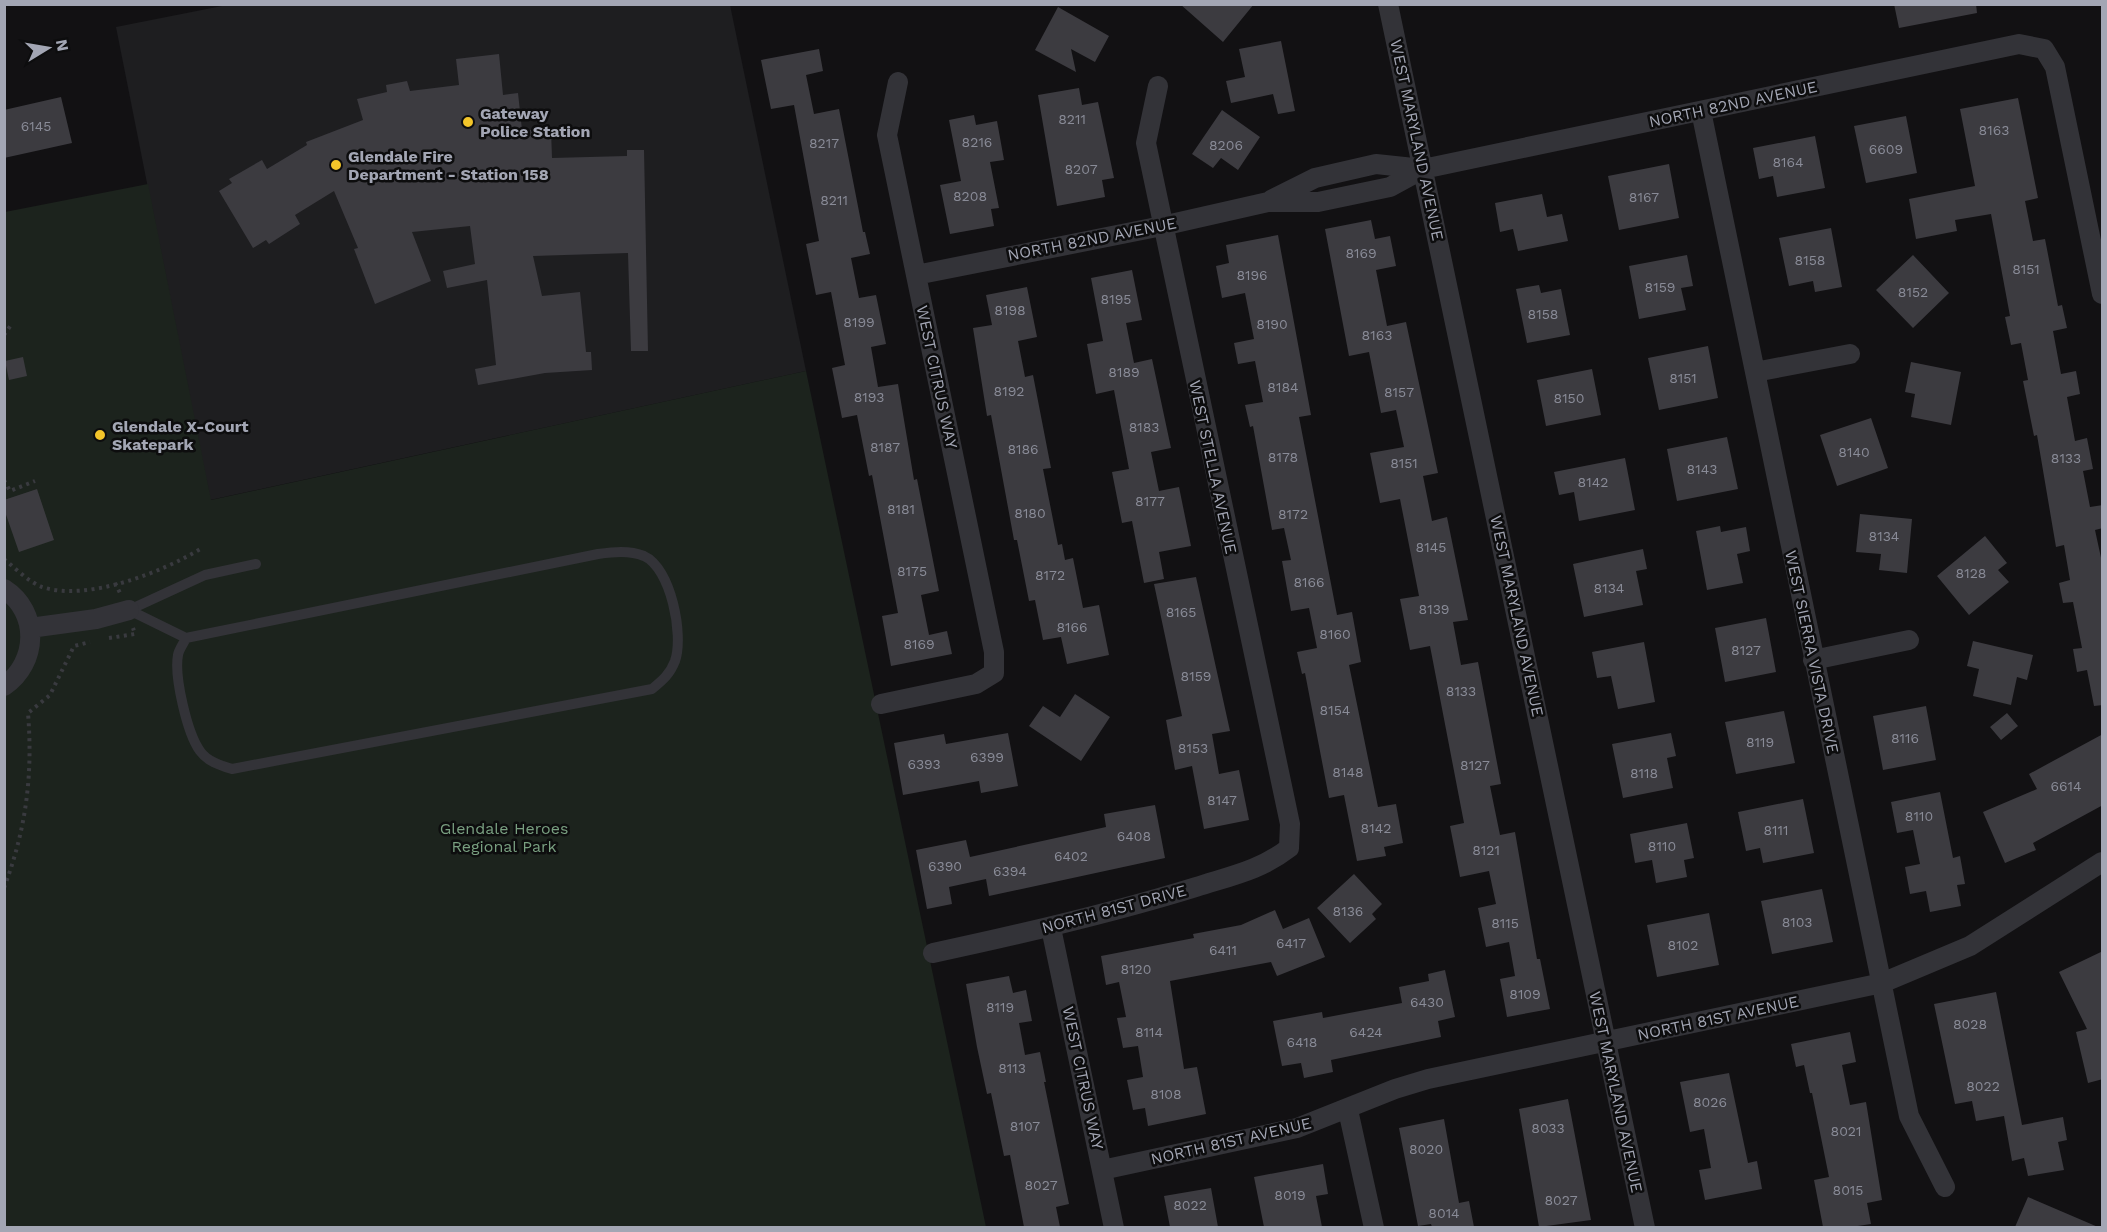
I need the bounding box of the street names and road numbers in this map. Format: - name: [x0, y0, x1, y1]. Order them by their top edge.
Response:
- street label: WEST MARYLAND AVENUE: [1386, 38, 1448, 242]
- street label: NORTH 82ND AVENUE: [1647, 77, 1819, 131]
- street label: NORTH 82ND AVENUE: [1006, 213, 1178, 265]
- street label: WEST CITRUS WAY: [913, 304, 961, 450]
- street label: WEST STELLA AVENUE: [1185, 378, 1241, 556]
- street label: WEST MARYLAND AVENUE: [1486, 514, 1548, 718]
- street label: WEST SIERRA VISTA DRIVE: [1781, 549, 1843, 755]
- street label: NORTH 81ST DRIVE: [1040, 881, 1188, 937]
- street label: WEST MARYLAND AVENUE: [1585, 990, 1647, 1194]
- street label: NORTH 81ST AVENUE: [1636, 992, 1800, 1044]
- street label: WEST CITRUS WAY: [1059, 1005, 1107, 1151]
- street label: NORTH 81ST AVENUE: [1149, 1113, 1313, 1169]

